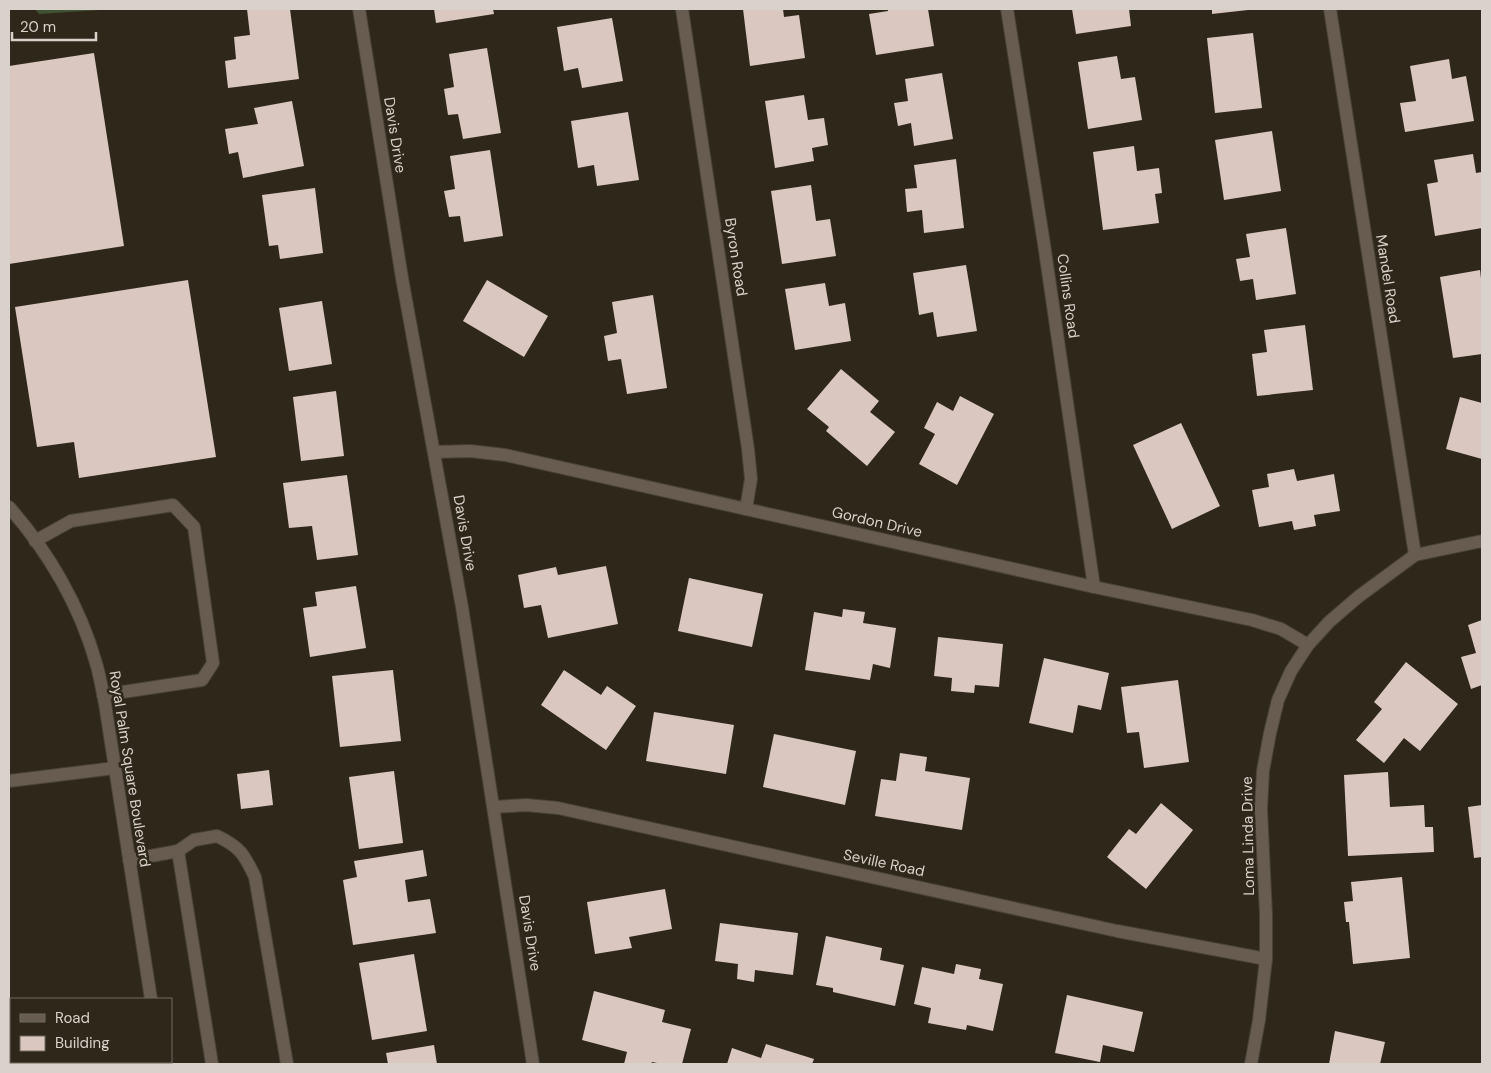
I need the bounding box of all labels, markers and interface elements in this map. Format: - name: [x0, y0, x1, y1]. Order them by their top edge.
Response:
- scale bar: [12, 10, 96, 42]
- text: 20 m: [20, 17, 56, 37]
- street label: Davis Drive: [379, 96, 411, 174]
- street label: Byron Road: [720, 216, 752, 298]
- street label: Mandel Road: [1371, 233, 1405, 325]
- street label: Collins Road: [1052, 253, 1084, 339]
- street label: Davis Drive: [448, 493, 482, 573]
- street label: Gordon Drive: [830, 502, 924, 542]
- street label: Royal Palm Square Boulevard: [105, 669, 155, 869]
- street label: Loma Linda Drive: [1237, 776, 1259, 896]
- street label: Seville Road: [842, 845, 926, 881]
- street label: Davis Drive: [514, 894, 546, 972]
- legend: [10, 998, 172, 1063]
- text: Road: [55, 1008, 90, 1028]
- text: Building: [55, 1033, 110, 1053]

